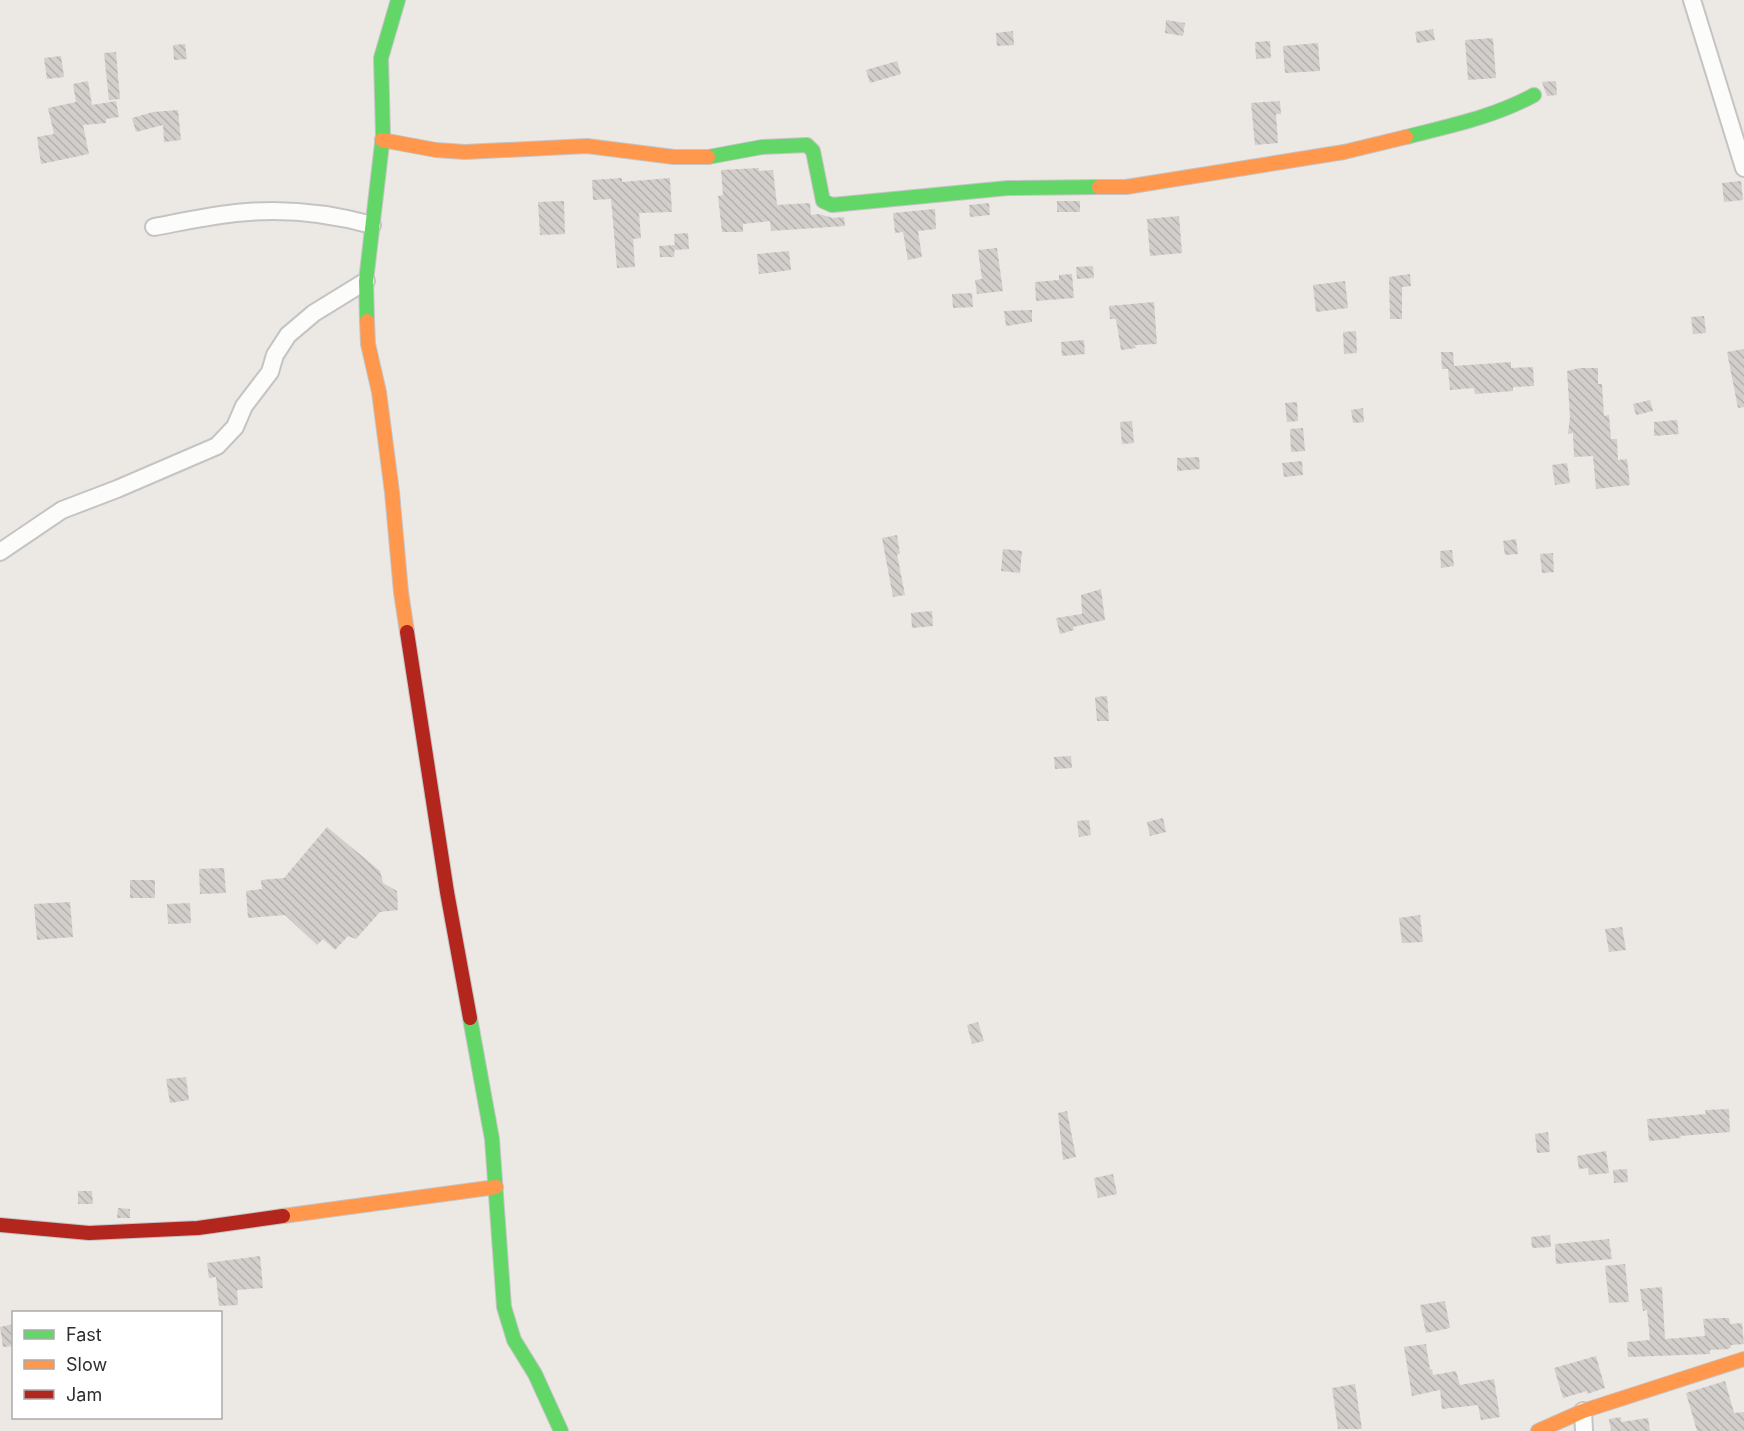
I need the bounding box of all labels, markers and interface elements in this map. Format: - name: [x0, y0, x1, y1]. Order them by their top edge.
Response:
- legend: [12, 1311, 222, 1419]
- text: Fast: [66, 1324, 102, 1345]
- text: Slow: [66, 1354, 107, 1375]
- text: Jam: [66, 1384, 102, 1405]

